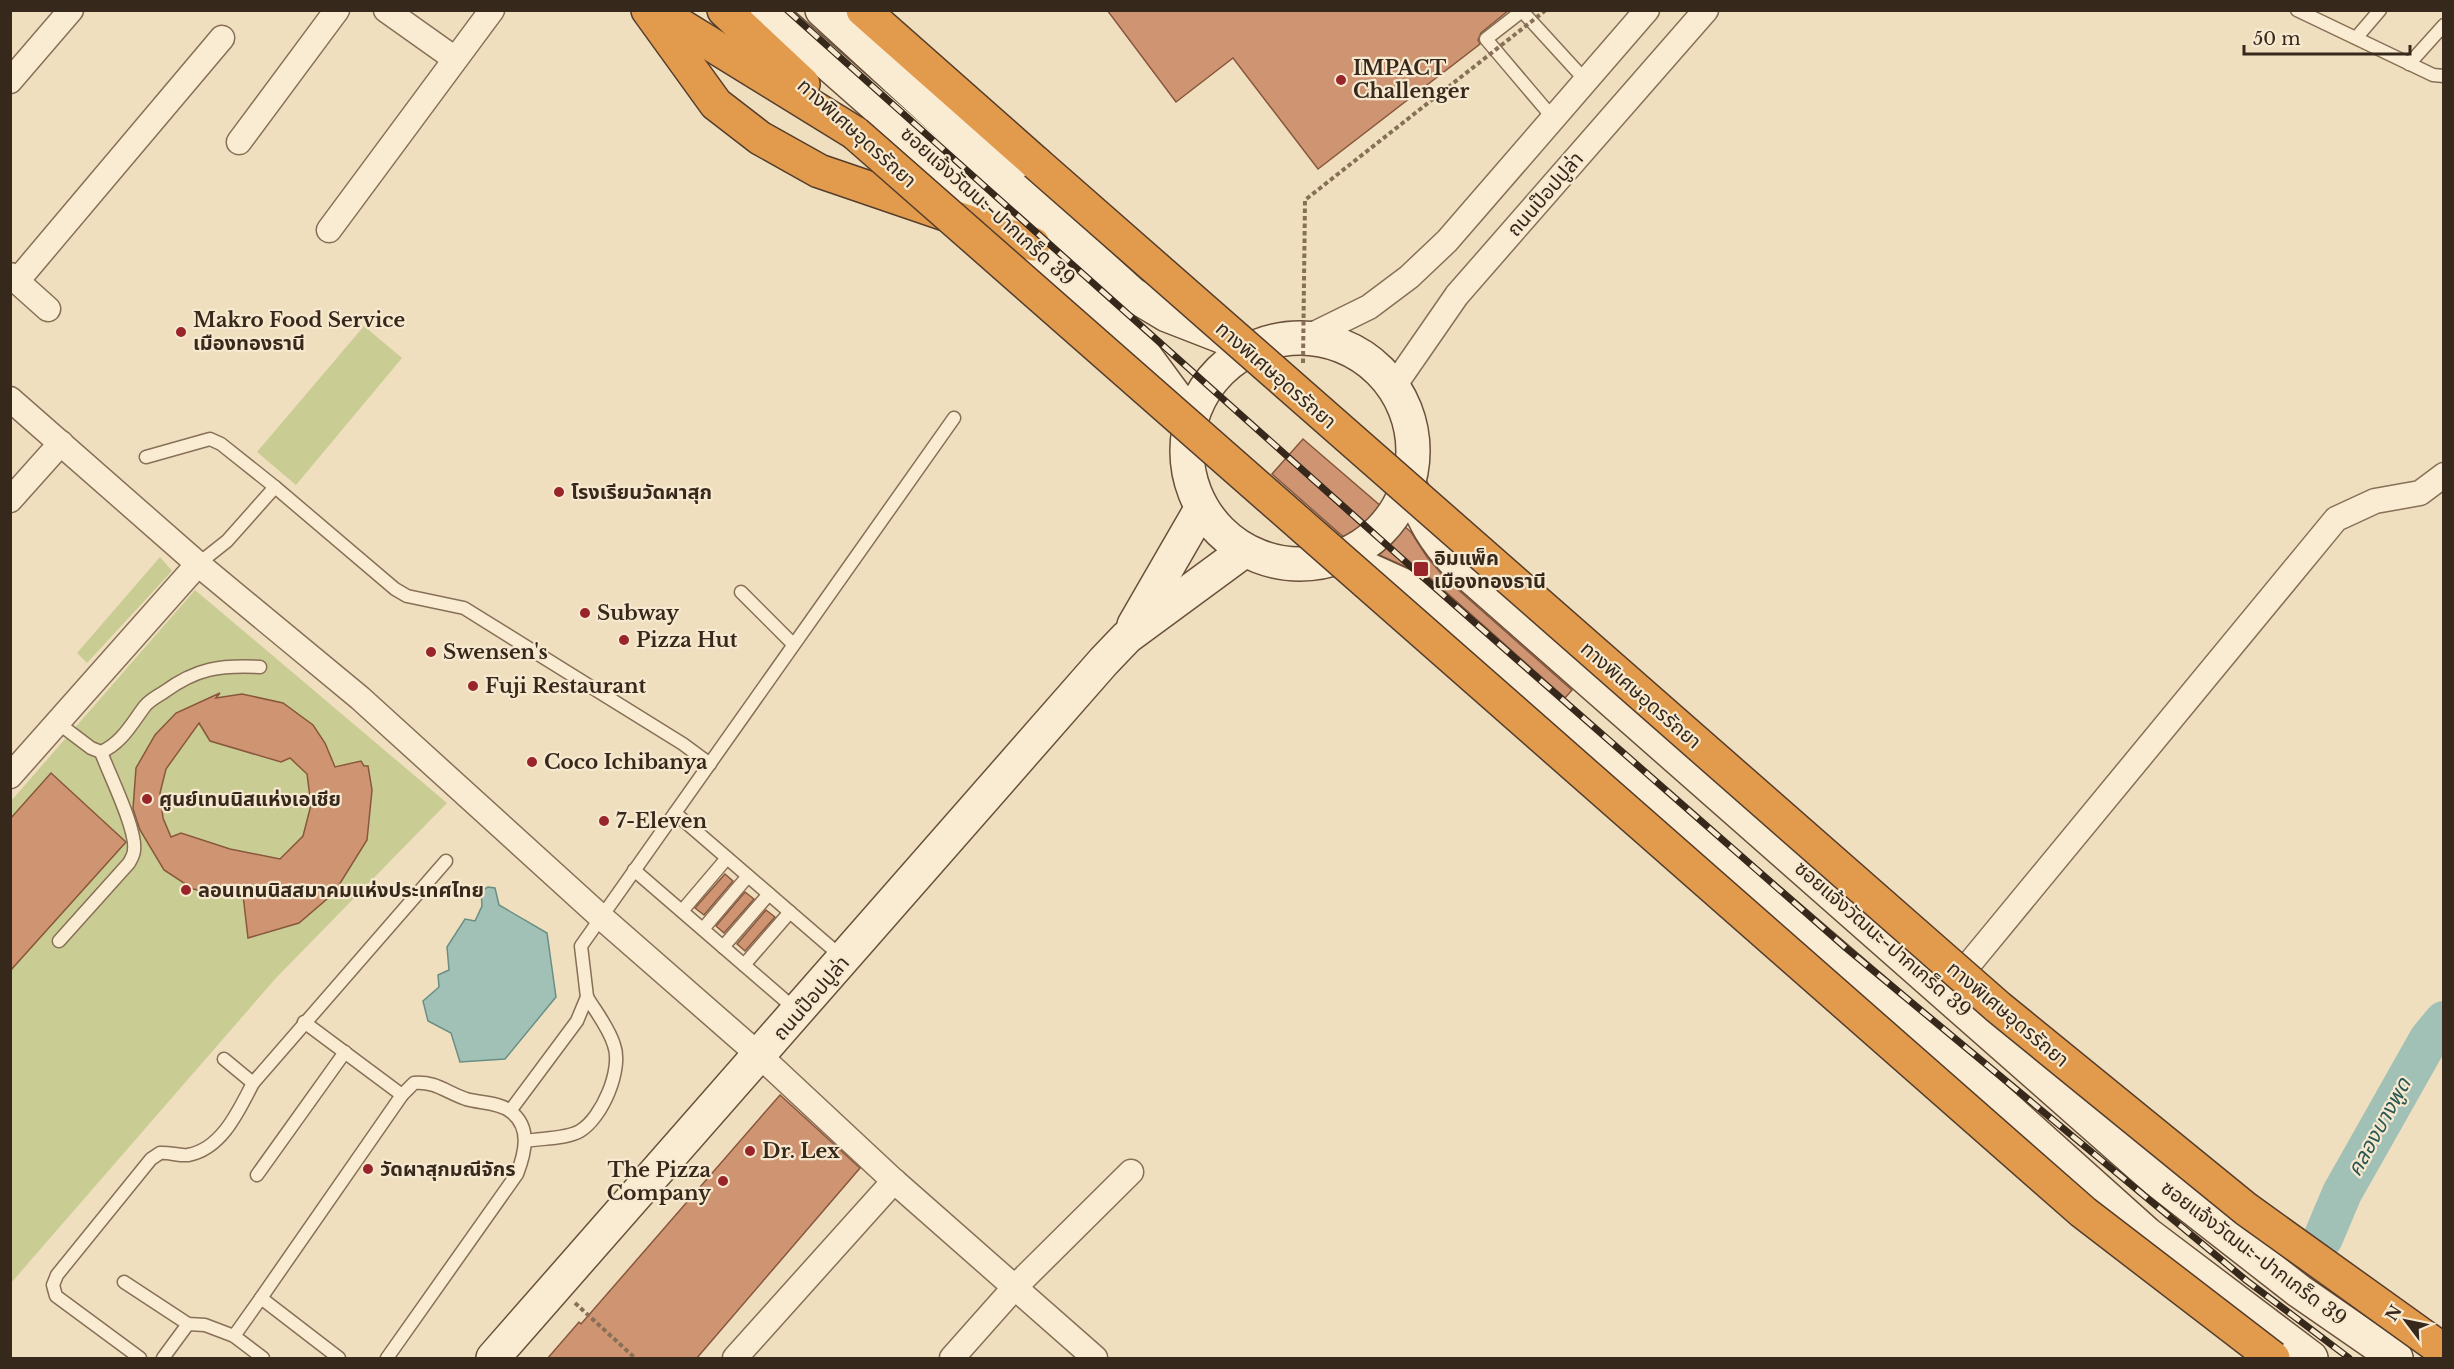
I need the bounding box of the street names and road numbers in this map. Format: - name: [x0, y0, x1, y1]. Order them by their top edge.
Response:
- street label: ทางพิเศษอุดรรัถยา: [793, 73, 921, 193]
- street label: ซอยแจ้งวัฒนะ-ปากเกร็ด 39: [896, 121, 1080, 291]
- street label: ถนนป๊อปปูล่า: [1502, 147, 1589, 242]
- street label: ทางพิเศษอุดรรัถยา: [1211, 316, 1341, 434]
- street label: ทางพิเศษอุดรรัถยา: [1576, 636, 1706, 754]
- street label: ซอยแจ้งวัฒนะ-ปากเกร็ด 39: [1790, 856, 1976, 1022]
- street label: ถนนป๊อปปูล่า: [768, 951, 855, 1046]
- street label: ทางพิเศษอุดรรัถยา: [1942, 956, 2074, 1072]
- street label: ซอยแจ้งวัฒนะ-ปากเกร็ด 39: [2157, 1175, 2351, 1331]

